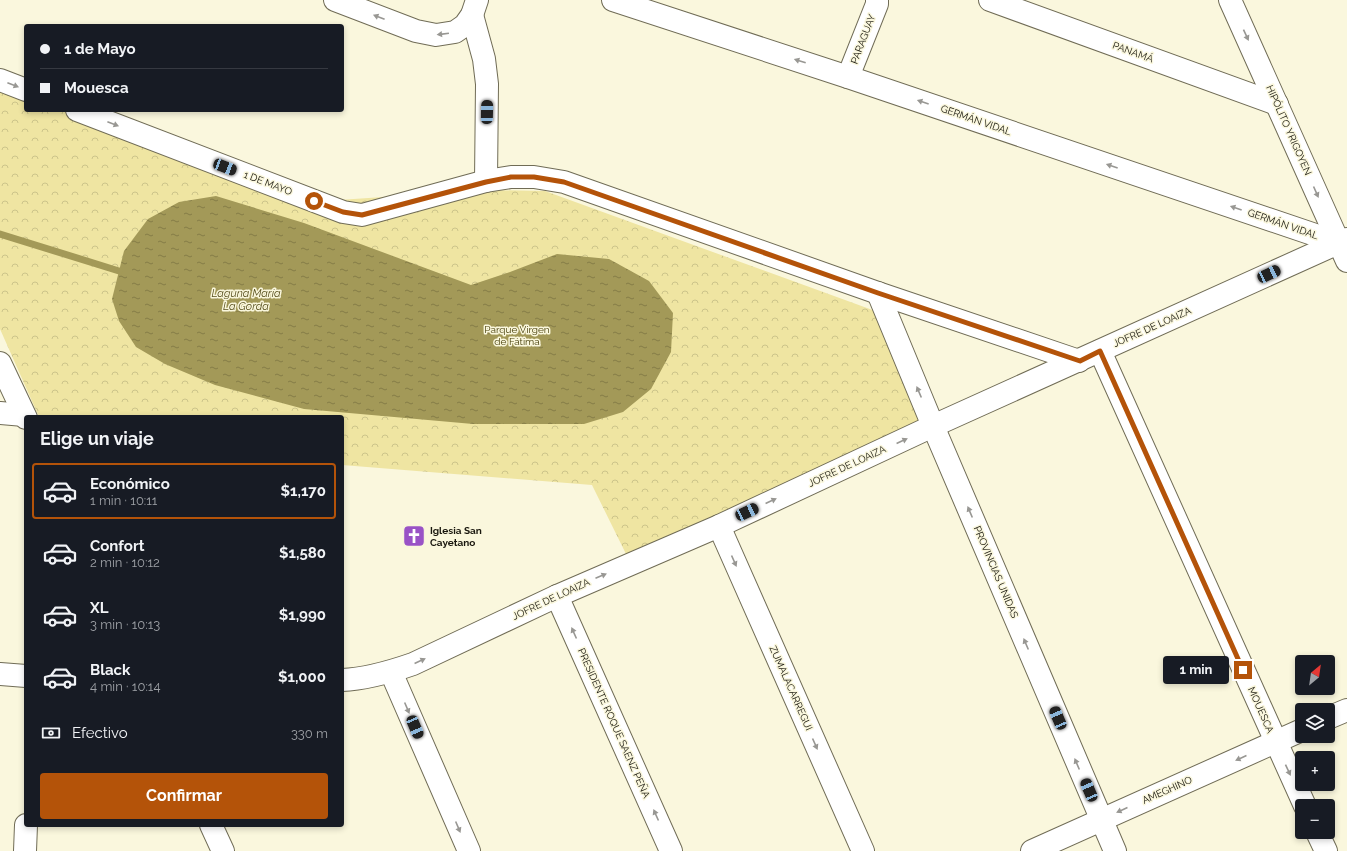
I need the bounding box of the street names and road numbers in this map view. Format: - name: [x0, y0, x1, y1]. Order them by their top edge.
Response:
- street label: PARAGUAY: [848, 12, 878, 65]
- street label: PANAMÁ: [1111, 40, 1155, 65]
- street label: HIPÓLITO YRIGOYEN: [1264, 83, 1314, 177]
- street label: GERMÁN VIDAL: [939, 103, 1013, 137]
- street label: 1 DE MAYO: [242, 169, 294, 197]
- street label: GERMÁN VIDAL: [1246, 207, 1320, 241]
- street label: JOFRE DE LOAIZA: [1111, 305, 1193, 349]
- street label: JOFRE DE LOAIZA: [806, 443, 888, 489]
- street label: PROVINCIAS UNIDAS: [972, 524, 1020, 620]
- street label: JOFRE DE LOAIZA: [510, 576, 592, 622]
- street label: ZUMALACARREGUI: [767, 644, 815, 732]
- street label: PRESIDENTE ROQUE SAENZ PEÑA: [576, 646, 652, 800]
- street label: MOUESCA: [1246, 685, 1276, 735]
- street label: AMEGHINO: [1140, 774, 1194, 806]

